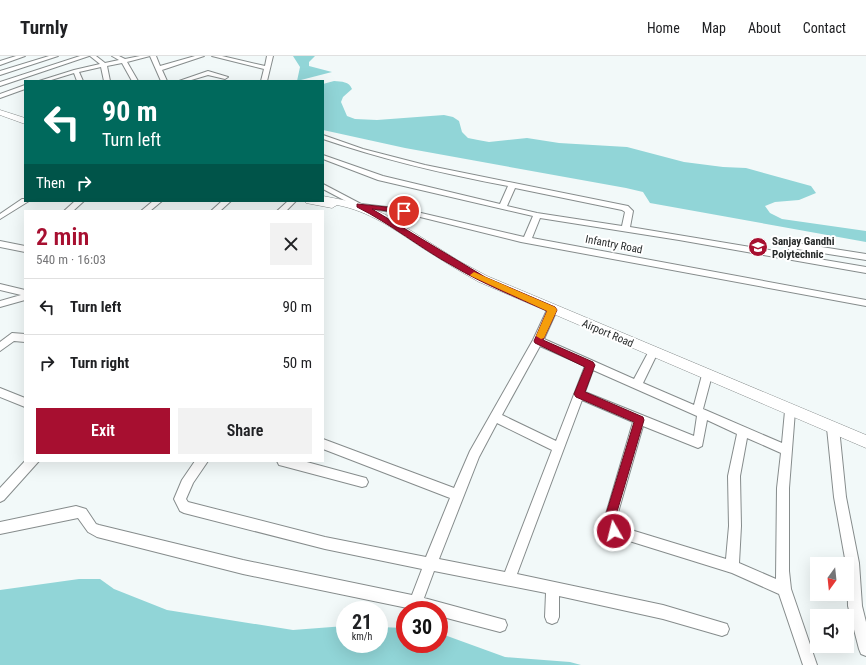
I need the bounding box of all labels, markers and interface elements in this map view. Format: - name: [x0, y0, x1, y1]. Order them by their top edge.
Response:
- text: Turnly: [20, 16, 68, 39]
- text: Home: [647, 20, 680, 36]
- text: Map: [702, 20, 726, 36]
- text: About: [748, 20, 781, 36]
- text: Contact: [803, 20, 846, 36]
- text: 90 m: [102, 95, 158, 128]
- icon: left: [36, 96, 88, 148]
- text: Turn left: [102, 129, 161, 150]
- icon: right: [73, 172, 95, 194]
- text: Then: [36, 174, 65, 192]
- pin: [387, 194, 421, 228]
- icon: arrive: [393, 200, 415, 222]
- text: 2 min: [36, 223, 89, 251]
- button: close: [270, 223, 312, 265]
- street label: Infantry Road: [584, 233, 644, 256]
- place label: Sanjay Gandhi Polytechnic: [772, 235, 835, 261]
- school or university icon: Sanjay Gandhi Polytechnic: [747, 236, 769, 258]
- text: 540 m · 16:03: [36, 252, 106, 267]
- icon: left: [36, 296, 58, 318]
- text: Turn left: [70, 298, 121, 316]
- text: 90 m: [282, 298, 312, 316]
- street label: Airport Road: [580, 317, 636, 350]
- icon: right: [36, 352, 58, 374]
- text: Turn right: [70, 354, 129, 372]
- text: 50 m: [282, 354, 312, 372]
- button: Exit: [36, 408, 170, 454]
- button: Share: [178, 408, 312, 454]
- position arrow: [593, 510, 635, 552]
- north arrow: [810, 557, 854, 601]
- map controls: [810, 557, 854, 653]
- speed limit sign: 30: [396, 601, 448, 653]
- button: sound: [810, 609, 854, 653]
- text: 21: [352, 610, 372, 634]
- text: km/h: [352, 631, 372, 642]

